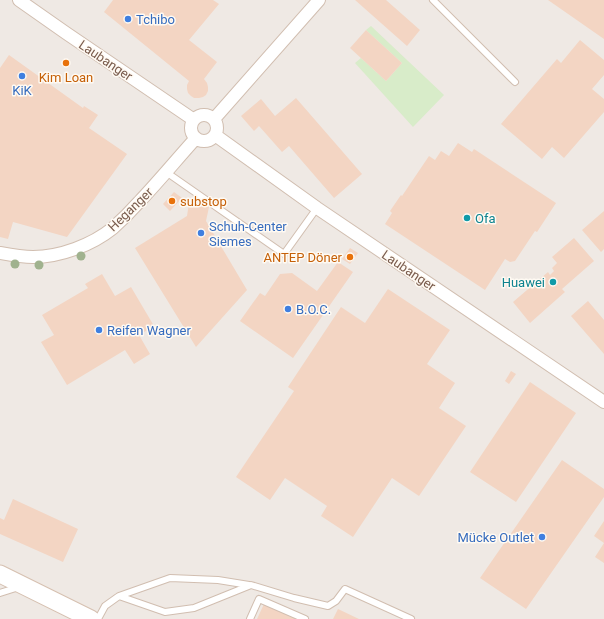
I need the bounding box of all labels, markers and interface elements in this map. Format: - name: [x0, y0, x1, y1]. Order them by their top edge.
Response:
- place label: Tchibo: [136, 12, 175, 27]
- marker: Tchibo: [123, 14, 133, 24]
- street label: Laubanger: [76, 37, 136, 84]
- marker: Kim Loan: [61, 58, 71, 68]
- place label: Kim Loan: [39, 70, 93, 85]
- marker: KiK: [17, 71, 27, 81]
- place label: KiK: [12, 83, 33, 98]
- street label: Heganger: [105, 184, 156, 234]
- place label: substop: [180, 194, 227, 209]
- marker: substop: [167, 196, 177, 206]
- place label: Ofa: [475, 211, 496, 226]
- marker: Ofa: [462, 213, 472, 223]
- place label: Schuh-Center Siemes: [209, 219, 287, 249]
- marker: Schuh-Center Siemes: [196, 228, 206, 238]
- street label: Laubanger: [379, 247, 439, 294]
- place label: ANTEP Döner: [263, 250, 343, 265]
- marker: ANTEP Döner: [345, 252, 355, 262]
- place label: Huawei: [502, 275, 545, 290]
- marker: Huawei: [548, 277, 558, 287]
- place label: B.O.C.: [296, 302, 331, 317]
- marker: B.O.C.: [283, 304, 293, 314]
- place label: Reifen Wagner: [107, 323, 191, 338]
- marker: Reifen Wagner: [94, 325, 104, 335]
- place label: Mücke Outlet: [457, 530, 534, 545]
- marker: Mücke Outlet: [537, 532, 547, 542]

